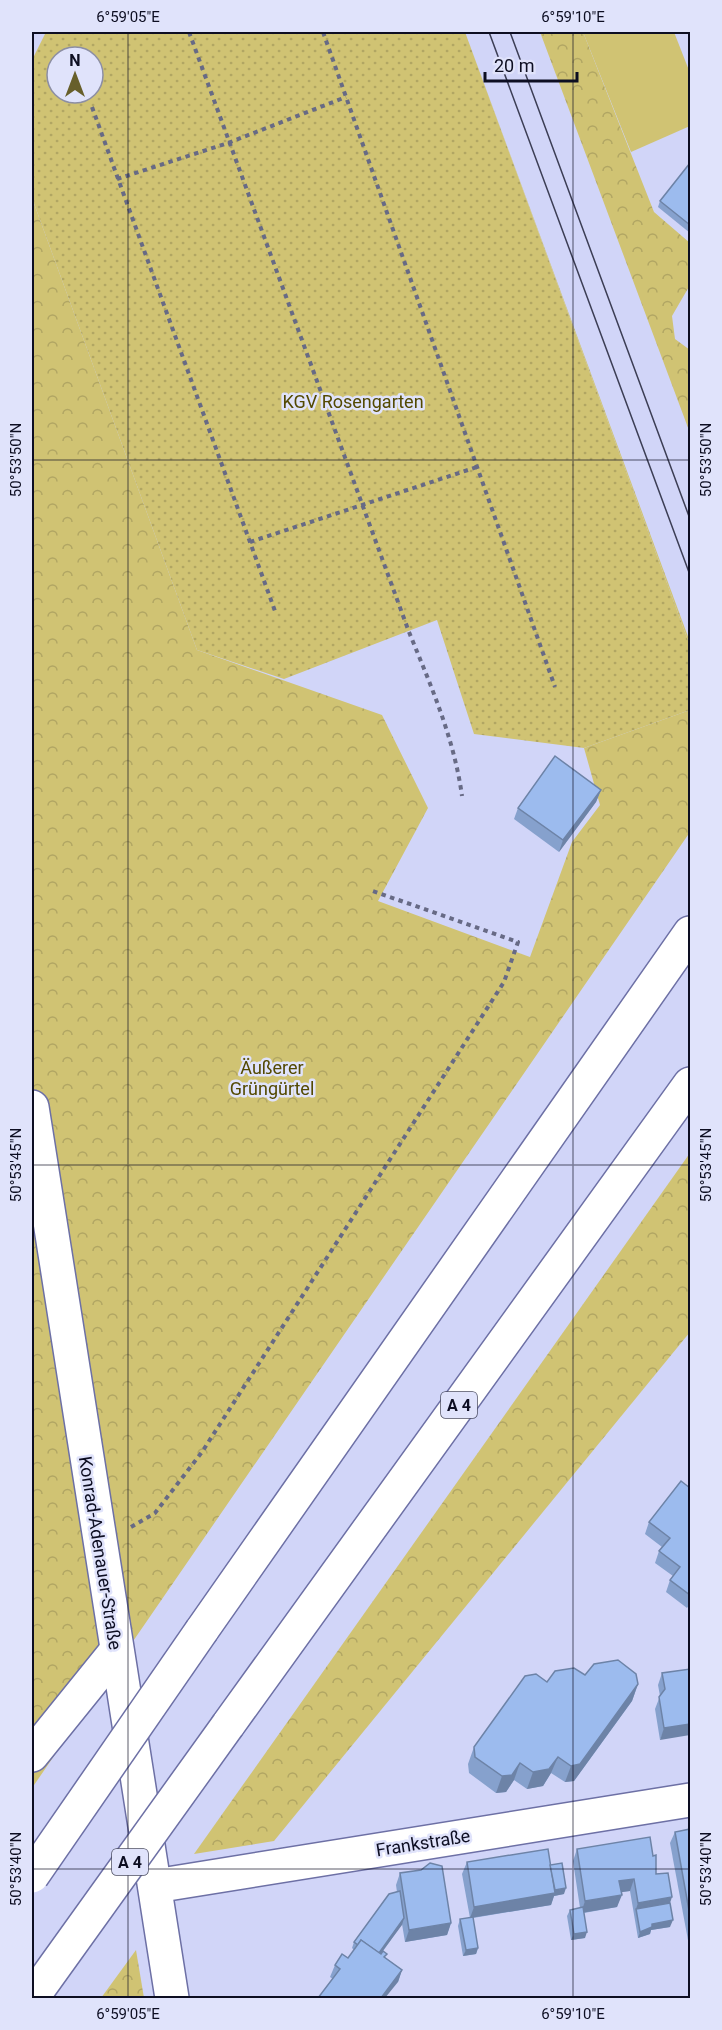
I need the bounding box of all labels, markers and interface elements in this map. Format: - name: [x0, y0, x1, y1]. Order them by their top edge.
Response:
- text: 6°59'05"E: [96, 8, 160, 26]
- text: 6°59'10"E: [541, 8, 605, 26]
- north arrow: [45, 45, 105, 105]
- scale bar: [485, 45, 576, 83]
- text: N: [69, 51, 81, 70]
- text: 20 m: [494, 55, 534, 76]
- park label: KGV Rosengarten: [282, 391, 424, 412]
- text: 50°53'50"N: [7, 423, 25, 497]
- text: 50°53'50"N: [697, 423, 715, 497]
- park label: Äußerer Grüngürtel: [230, 1057, 314, 1099]
- text: 50°53'45"N: [7, 1128, 25, 1202]
- text: 50°53'45"N: [697, 1128, 715, 1202]
- road number: A 4: [441, 1392, 477, 1418]
- street label: Konrad-Adenauer-Straße: [75, 1454, 126, 1651]
- street label: Frankstraße: [374, 1825, 472, 1860]
- text: 50°53'40"N: [7, 1832, 25, 1906]
- text: 50°53'40"N: [697, 1832, 715, 1906]
- road number: A 4: [112, 1849, 148, 1875]
- text: 6°59'05"E: [96, 2005, 160, 2023]
- text: 6°59'10"E: [541, 2005, 605, 2023]

